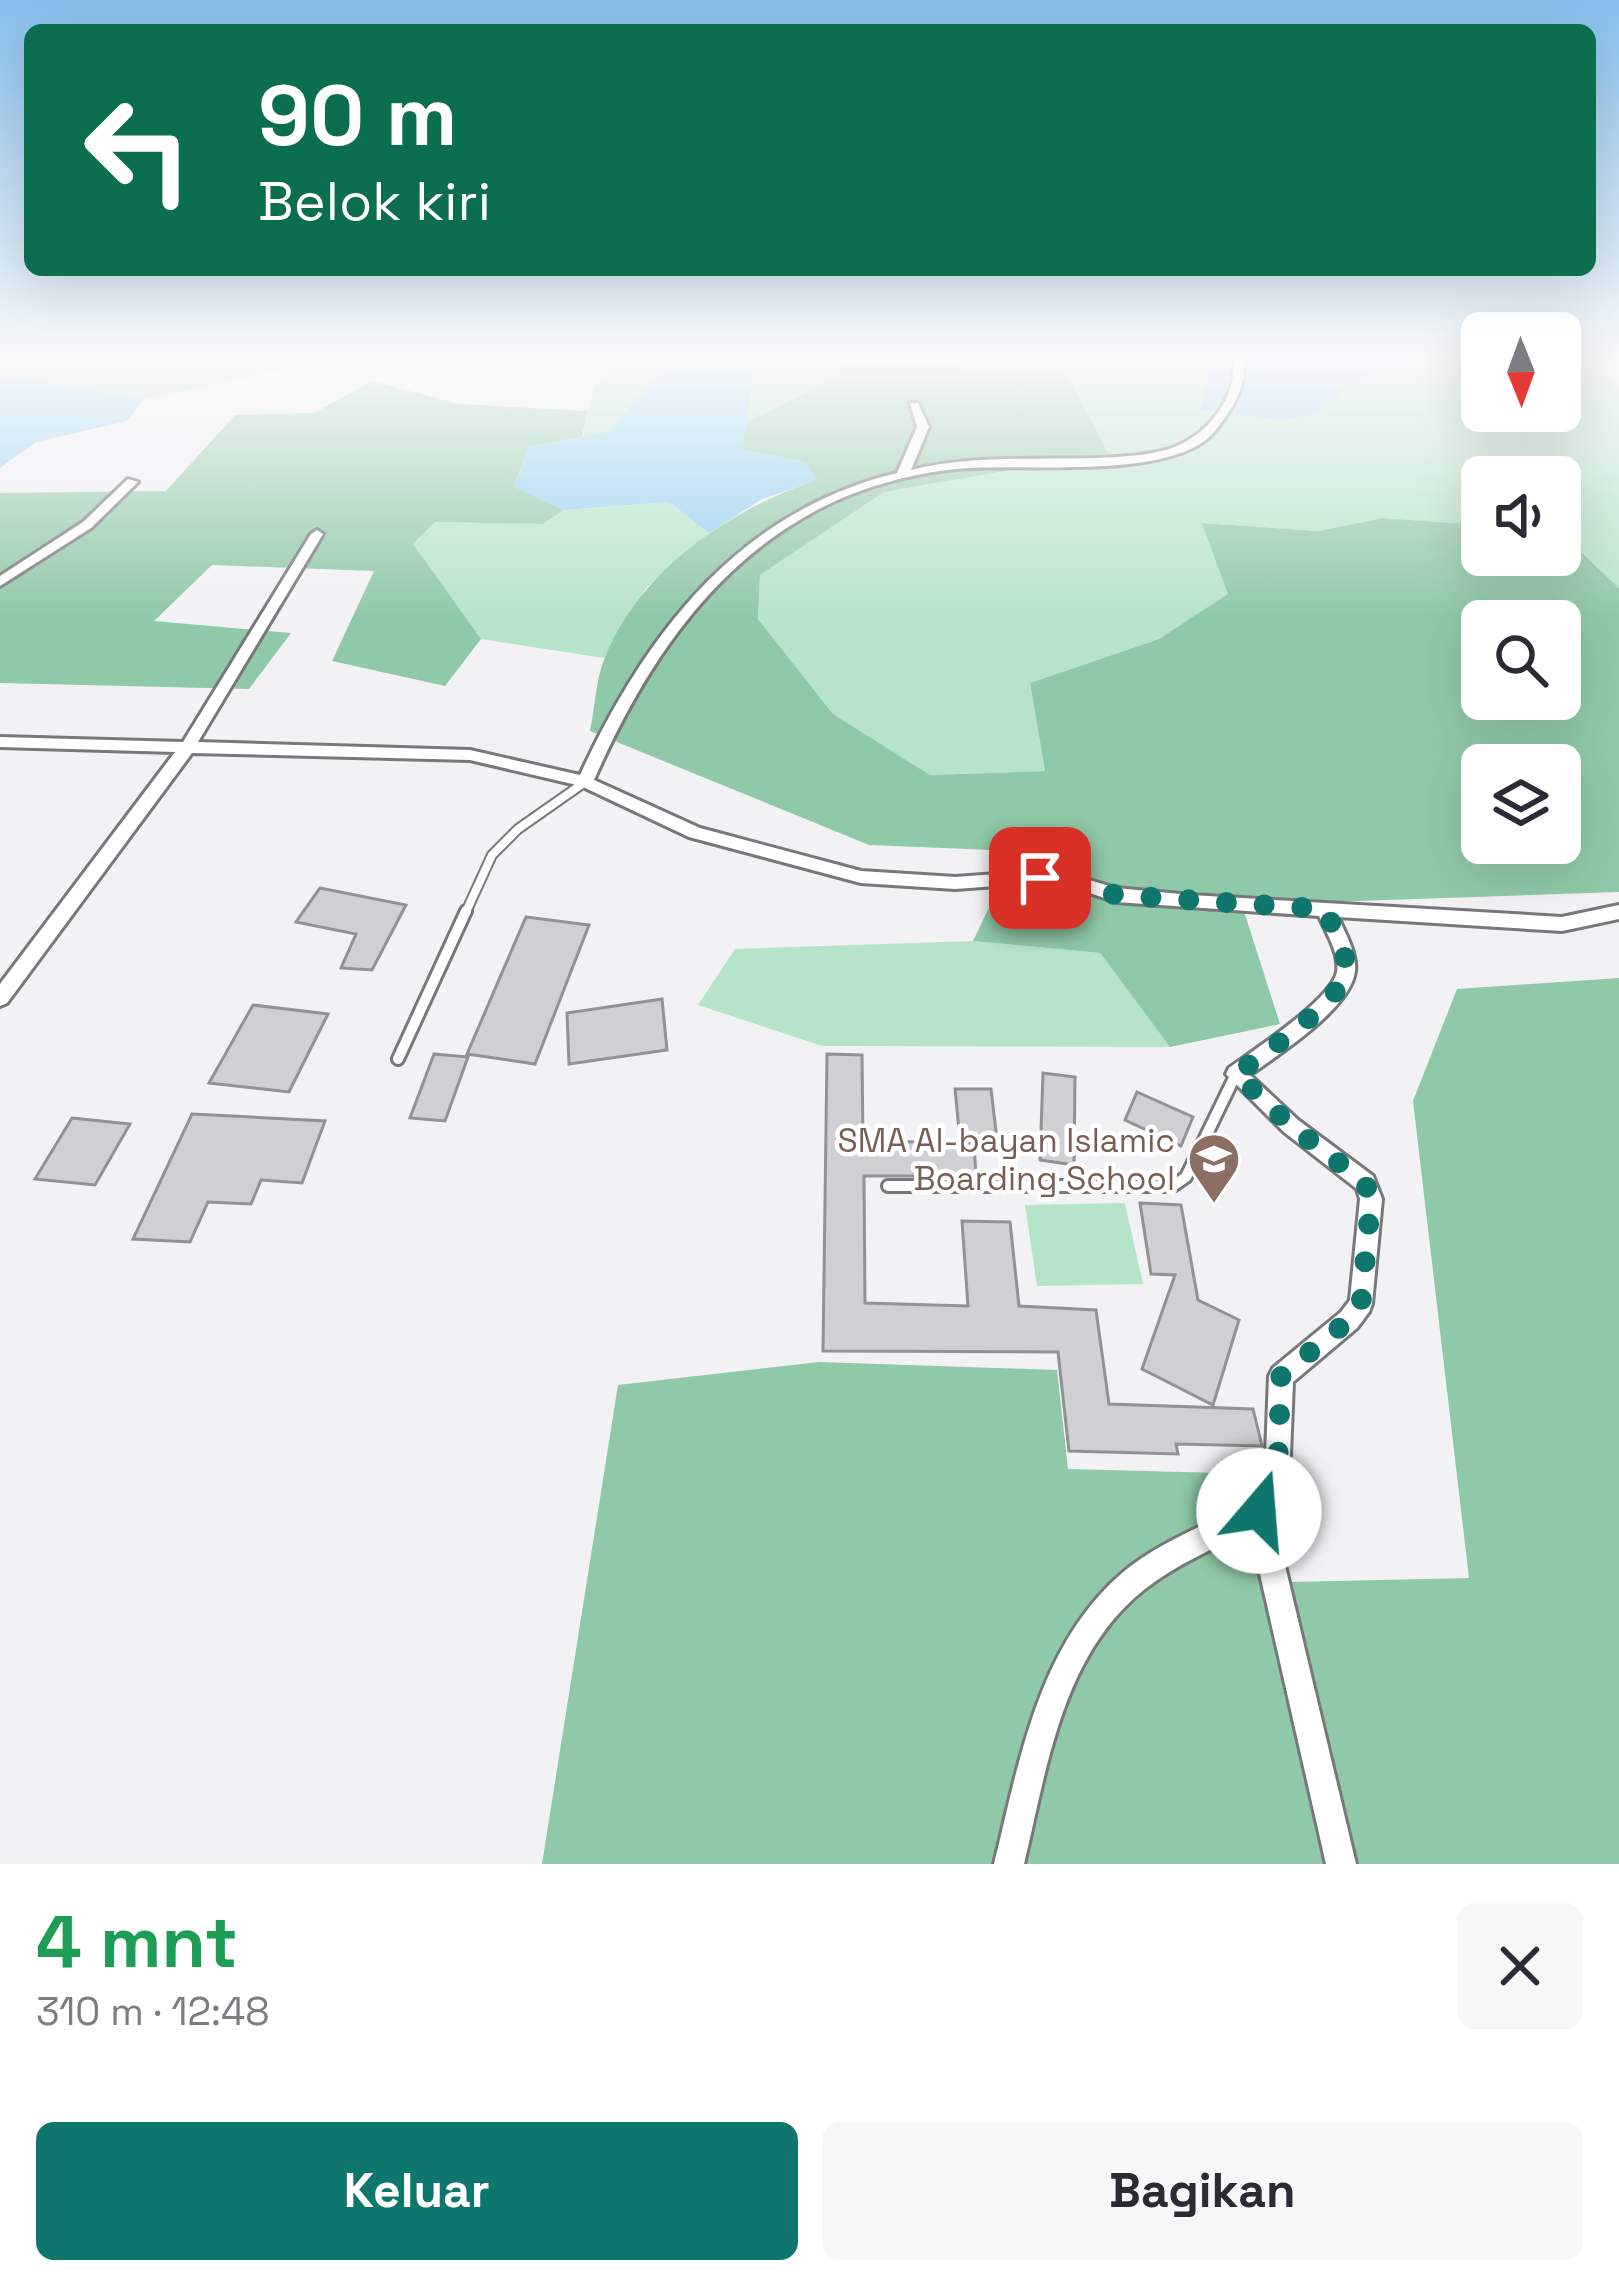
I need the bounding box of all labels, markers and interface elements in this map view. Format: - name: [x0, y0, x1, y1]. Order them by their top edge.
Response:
- text: 90 m: [258, 62, 457, 170]
- icon: left: [60, 72, 216, 228]
- text: Belok kiri: [258, 167, 491, 236]
- north arrow: [1461, 312, 1581, 432]
- map controls: [1461, 312, 1581, 864]
- button: sound: [1461, 456, 1581, 576]
- button: search: [1461, 600, 1581, 720]
- button: layers: [1461, 744, 1581, 864]
- pin: [989, 827, 1091, 929]
- icon: arrive: [1007, 845, 1073, 911]
- place label: SMA Al-bayan Islamic Boarding School: [838, 1120, 1175, 1200]
- school or university icon: SMA Al-bayan Islamic Boarding School: [1186, 1131, 1242, 1205]
- position arrow: [1196, 1448, 1322, 1574]
- text: 4 mnt: [36, 1896, 238, 1988]
- button: close: [1457, 1903, 1583, 2029]
- text: 310 m · 12:48: [36, 1987, 270, 2036]
- button: Keluar: [36, 2122, 798, 2260]
- button: Bagikan: [822, 2122, 1583, 2260]

